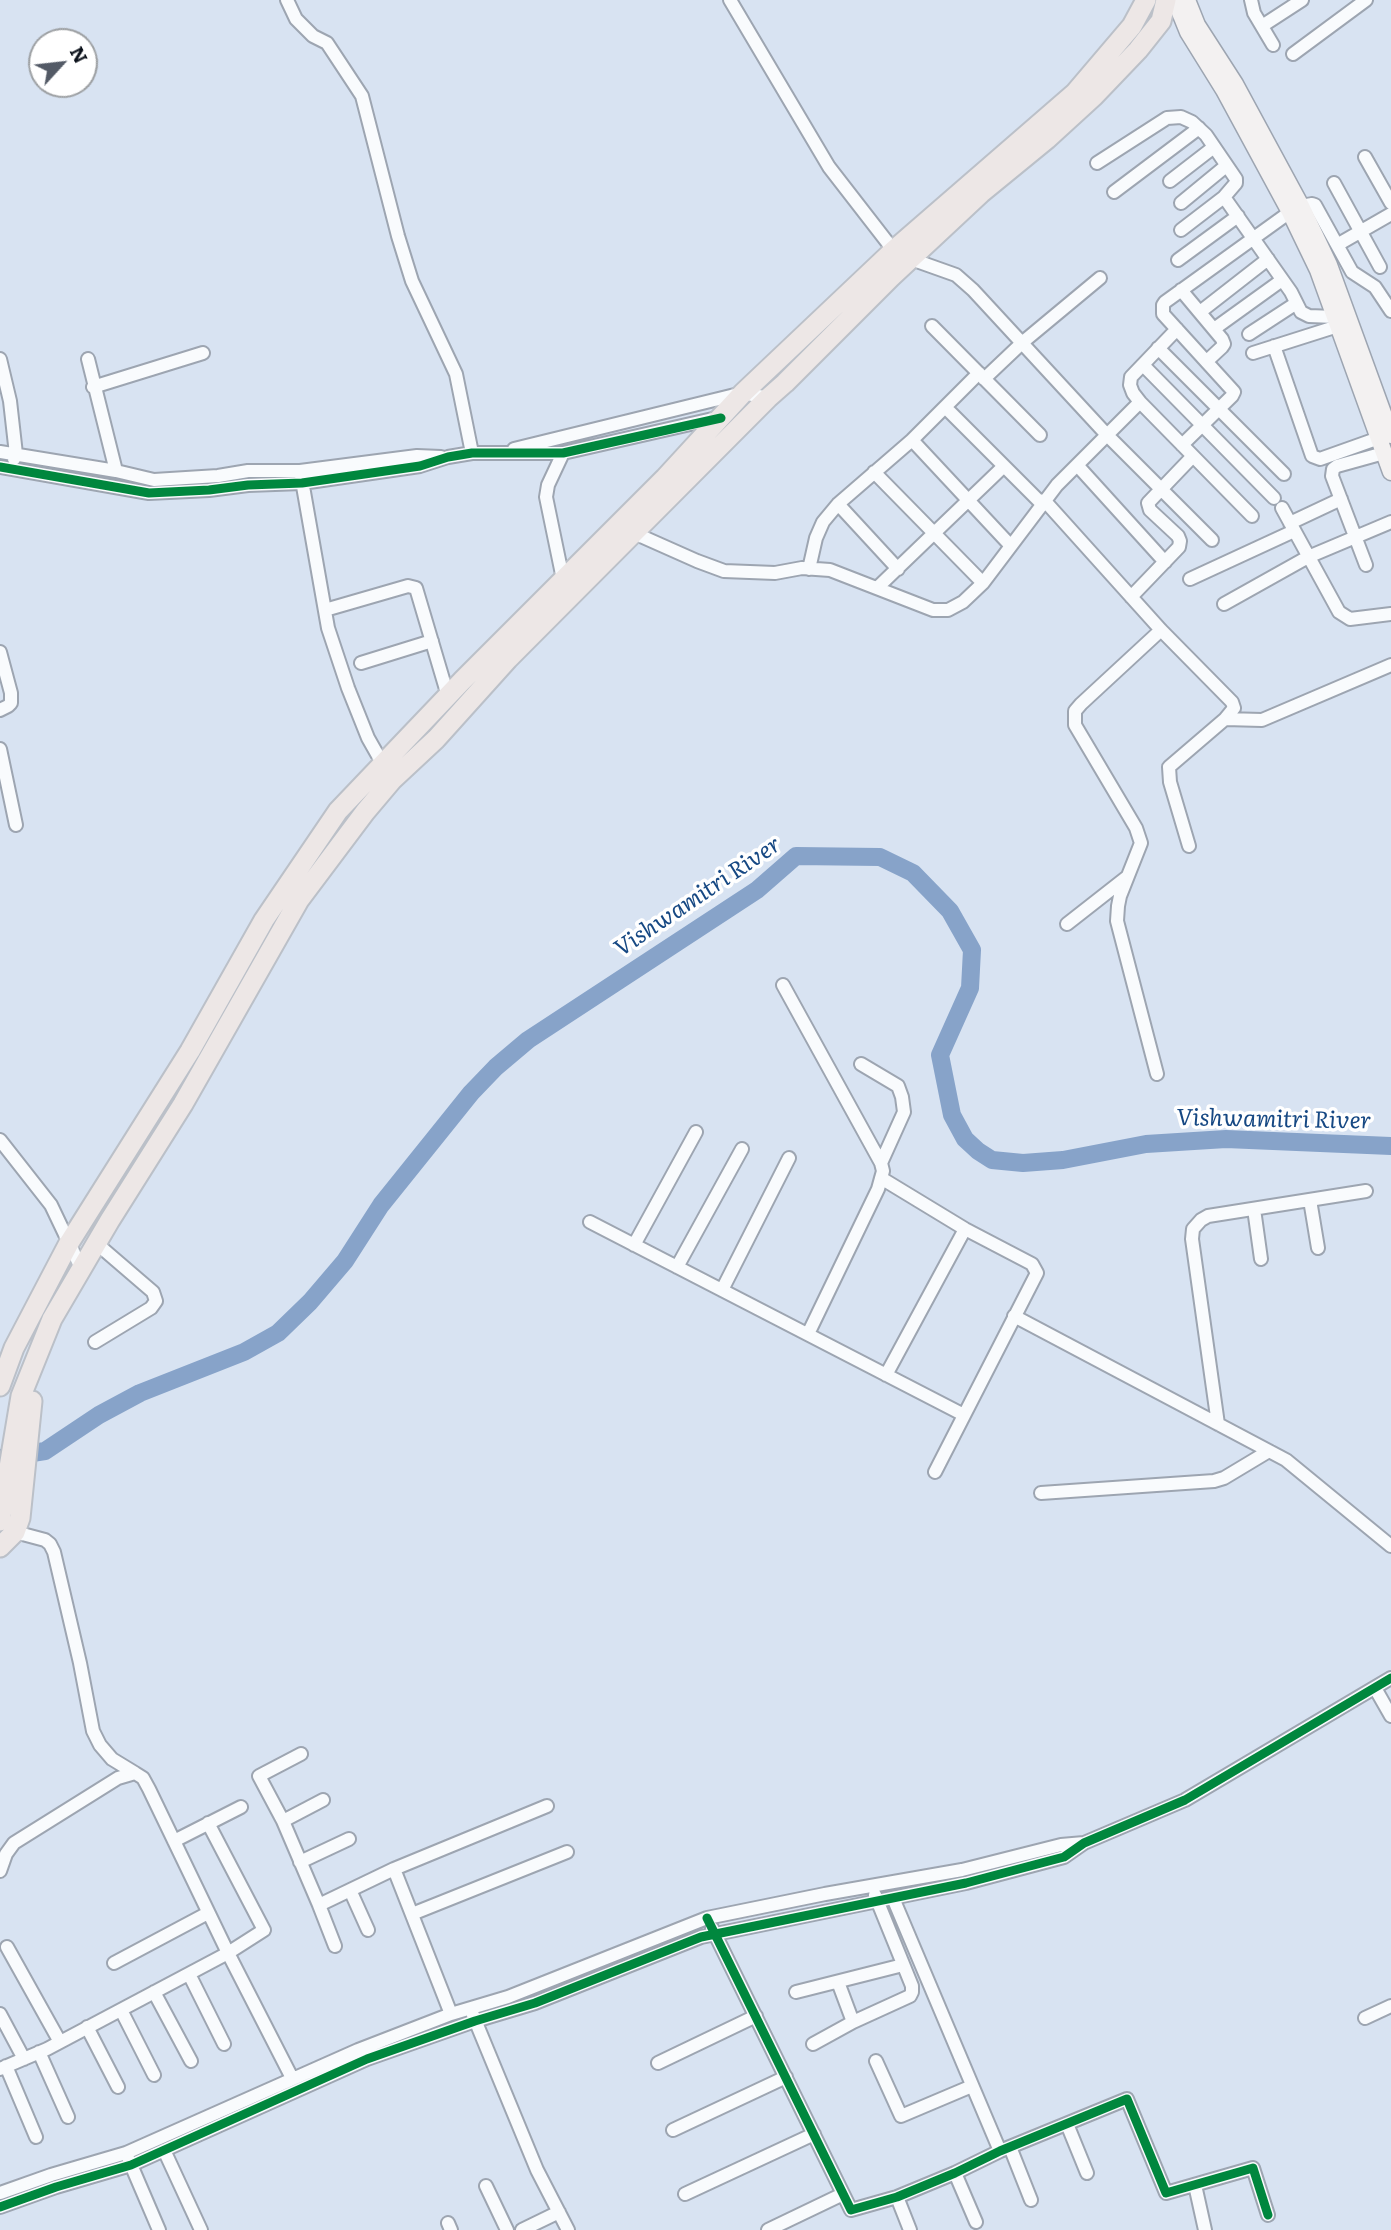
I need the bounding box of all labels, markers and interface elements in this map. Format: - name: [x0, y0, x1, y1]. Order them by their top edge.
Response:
- north arrow: [28, 28, 98, 98]
- text: N: [64, 41, 96, 68]
- water label: Vishwamitri River: [610, 831, 786, 963]
- water label: Vishwamitri River: [1176, 1105, 1372, 1135]

